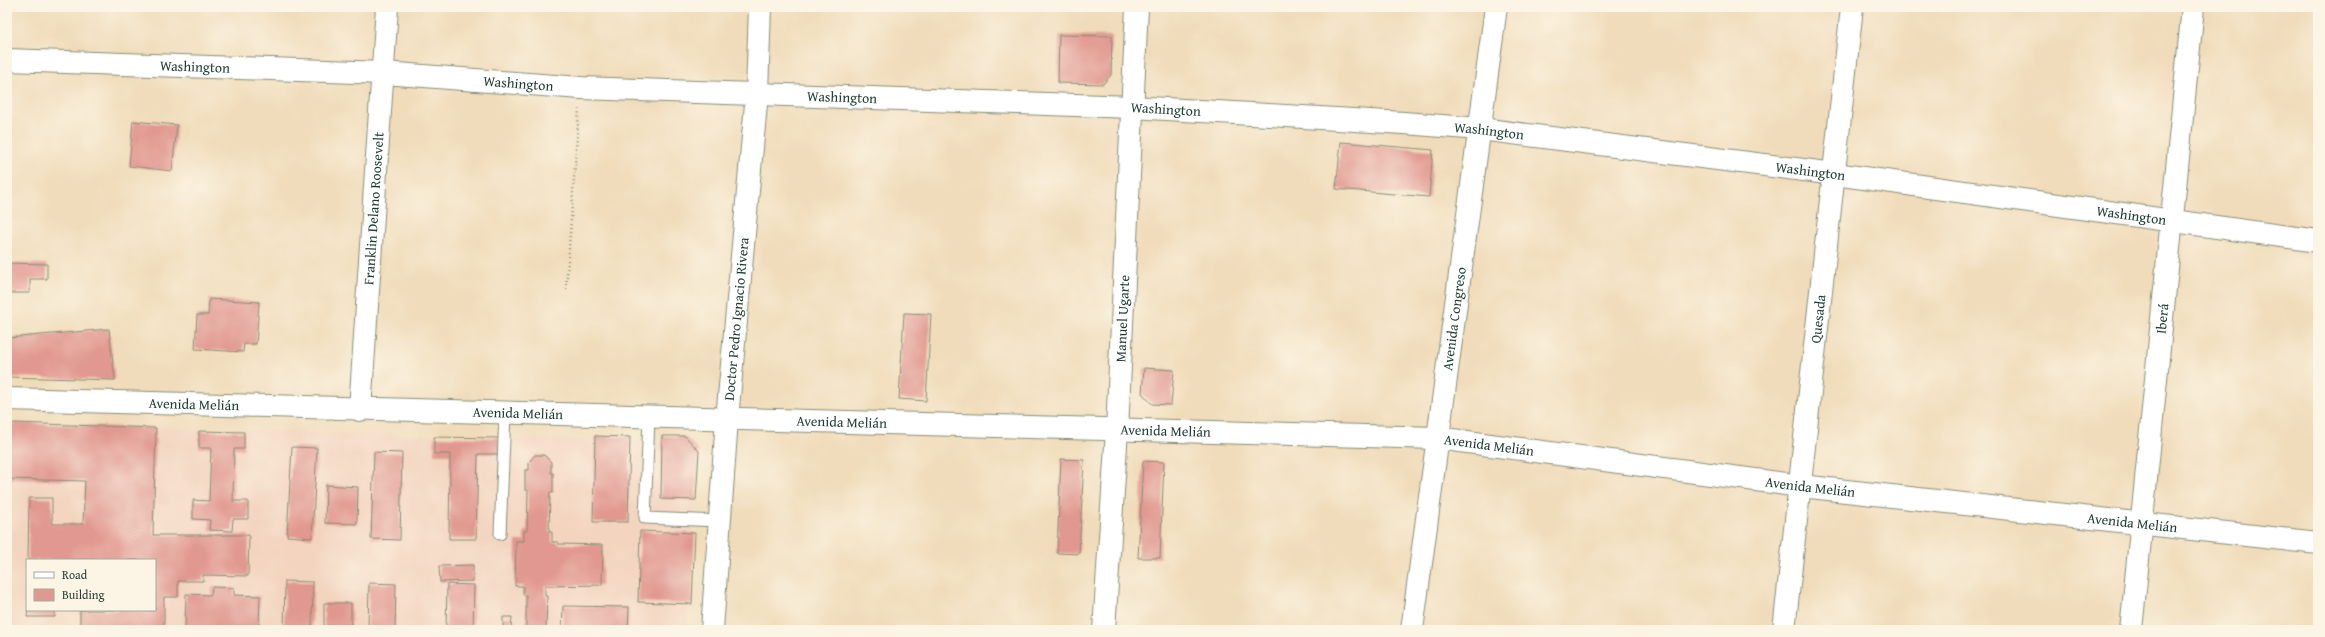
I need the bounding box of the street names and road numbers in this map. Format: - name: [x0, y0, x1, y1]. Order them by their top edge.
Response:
- street label: Washington: [159, 55, 230, 78]
- street label: Washington: [483, 71, 554, 96]
- street label: Washington: [807, 86, 878, 108]
- street label: Washington: [1130, 97, 1202, 121]
- street label: Washington: [1453, 117, 1525, 145]
- street label: Franklin Delano Roosevelt: [358, 131, 389, 286]
- street label: Washington: [1774, 157, 1847, 185]
- street label: Washington: [2095, 200, 2168, 230]
- street label: Doctor Pedro Ignacio Rivera: [719, 236, 754, 402]
- street label: Avenida Congreso: [1437, 266, 1471, 372]
- street label: Manuel Ugarte: [1110, 274, 1134, 363]
- street label: Quesada: [1805, 293, 1831, 344]
- street label: Iberá: [2151, 302, 2173, 335]
- street label: Avenida Melián: [148, 393, 240, 415]
- street label: Avenida Melián: [472, 402, 563, 424]
- street label: Avenida Melián: [796, 411, 887, 433]
- street label: Avenida Melián: [1120, 419, 1211, 442]
- street label: Avenida Melián: [1443, 429, 1535, 461]
- street label: Avenida Melián: [1764, 471, 1856, 502]
- street label: Avenida Melián: [2086, 508, 2178, 537]

